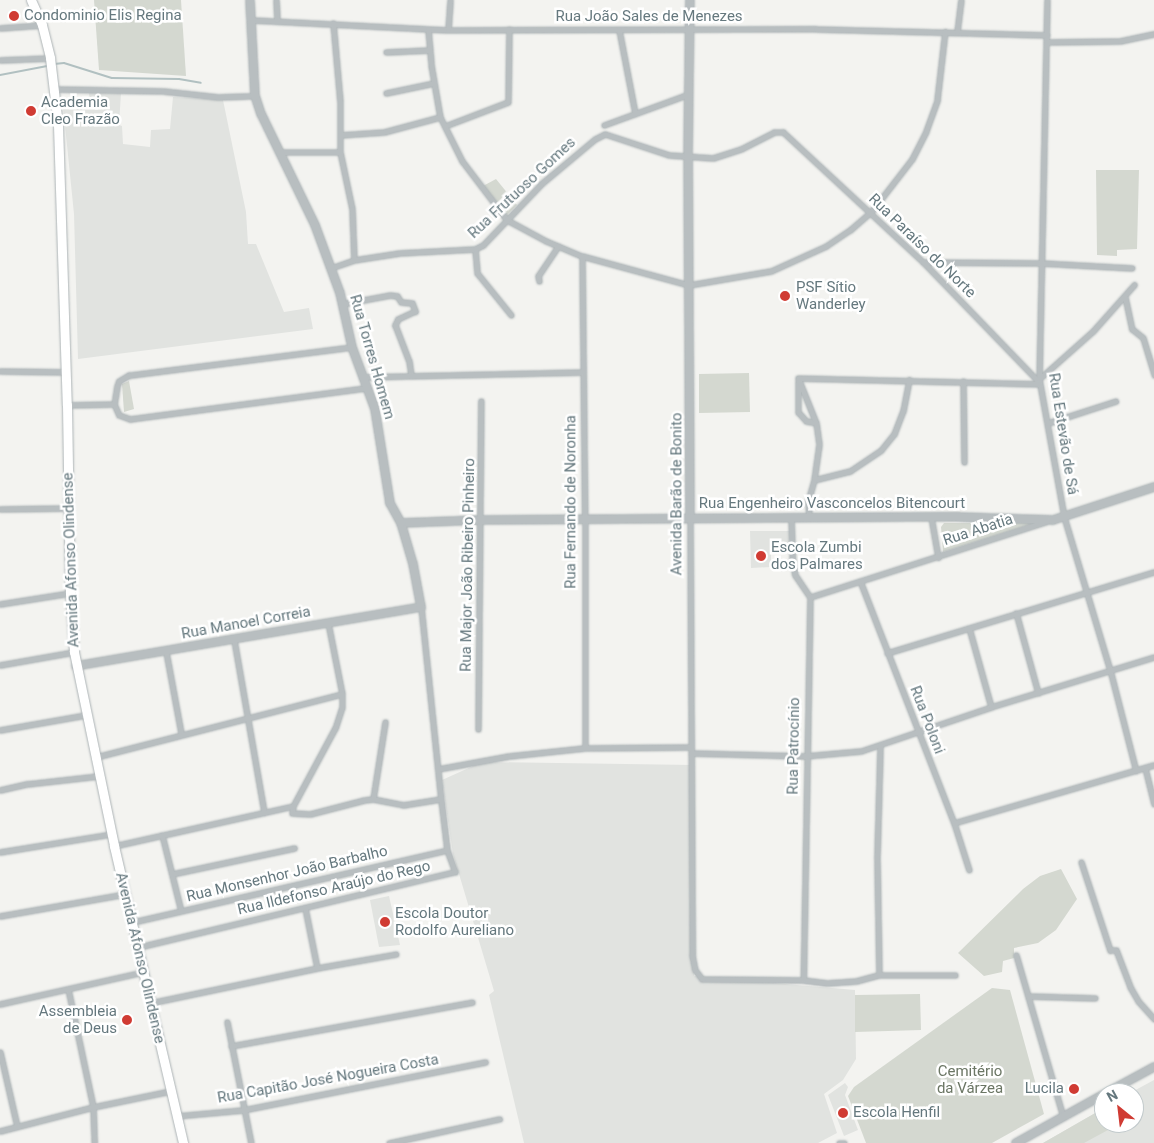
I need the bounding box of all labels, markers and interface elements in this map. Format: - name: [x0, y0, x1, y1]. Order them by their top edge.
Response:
- place label: Condominio Elis Regina: [24, 7, 182, 25]
- street label: Rua João Sales de Menezes: [555, 8, 743, 26]
- marker: Condominio Elis Regina: [8, 10, 20, 22]
- place label: Academia Cleo Frazão: [41, 93, 120, 128]
- marker: Academia Cleo Frazão: [25, 105, 37, 117]
- street label: Rua Frutuoso Gomes: [465, 134, 579, 242]
- street label: Rua Paraíso do Norte: [865, 190, 979, 302]
- place label: PSF Sítio Wanderley: [796, 278, 866, 313]
- marker: PSF Sítio Wanderley: [778, 289, 792, 303]
- street label: Rua Torres Homem: [346, 292, 398, 422]
- street label: Rua Estevão de Sá: [1044, 372, 1082, 496]
- street label: Avenida Barão de Bonito: [668, 413, 686, 575]
- street label: Rua Fernando de Noronha: [562, 415, 580, 589]
- street label: Rua Major João Ribeiro Pinheiro: [457, 458, 479, 672]
- street label: Avenida Afonso Olindense: [59, 472, 83, 648]
- street label: Rua Engenheiro Vasconcelos Bitencourt: [699, 495, 965, 513]
- street label: Rua Abatia: [941, 510, 1015, 550]
- place label: Escola Zumbi dos Palmares: [771, 538, 863, 573]
- marker: Escola Zumbi dos Palmares: [755, 550, 767, 562]
- street label: Rua Manoel Correia: [180, 603, 312, 643]
- street label: Rua Poloni: [906, 683, 948, 757]
- street label: Rua Patrocínio: [784, 697, 804, 795]
- street label: Rua Monsenhor João Barbalho: [185, 842, 389, 906]
- street label: Rua Ildefonso Araújo do Rego: [236, 857, 432, 919]
- street label: Avenida Afonso Olindense: [112, 871, 168, 1045]
- place label: Escola Doutor Rodolfo Aureliano: [395, 904, 514, 939]
- marker: Escola Doutor Rodolfo Aureliano: [379, 916, 391, 928]
- place label: Assembleia de Deus: [39, 1002, 117, 1037]
- marker: Assembleia de Deus: [121, 1014, 133, 1026]
- street label: Rua Capitão José Nogueira Costa: [216, 1051, 440, 1107]
- park label: Cemitério da Várzea: [937, 1062, 1003, 1097]
- place label: Lucila: [1025, 1080, 1064, 1098]
- marker: Lucila: [1068, 1083, 1080, 1095]
- north arrow: [1094, 1083, 1144, 1133]
- text: N: [1104, 1086, 1120, 1105]
- place label: Escola Henfil: [853, 1104, 940, 1122]
- marker: Escola Henfil: [837, 1107, 849, 1119]

